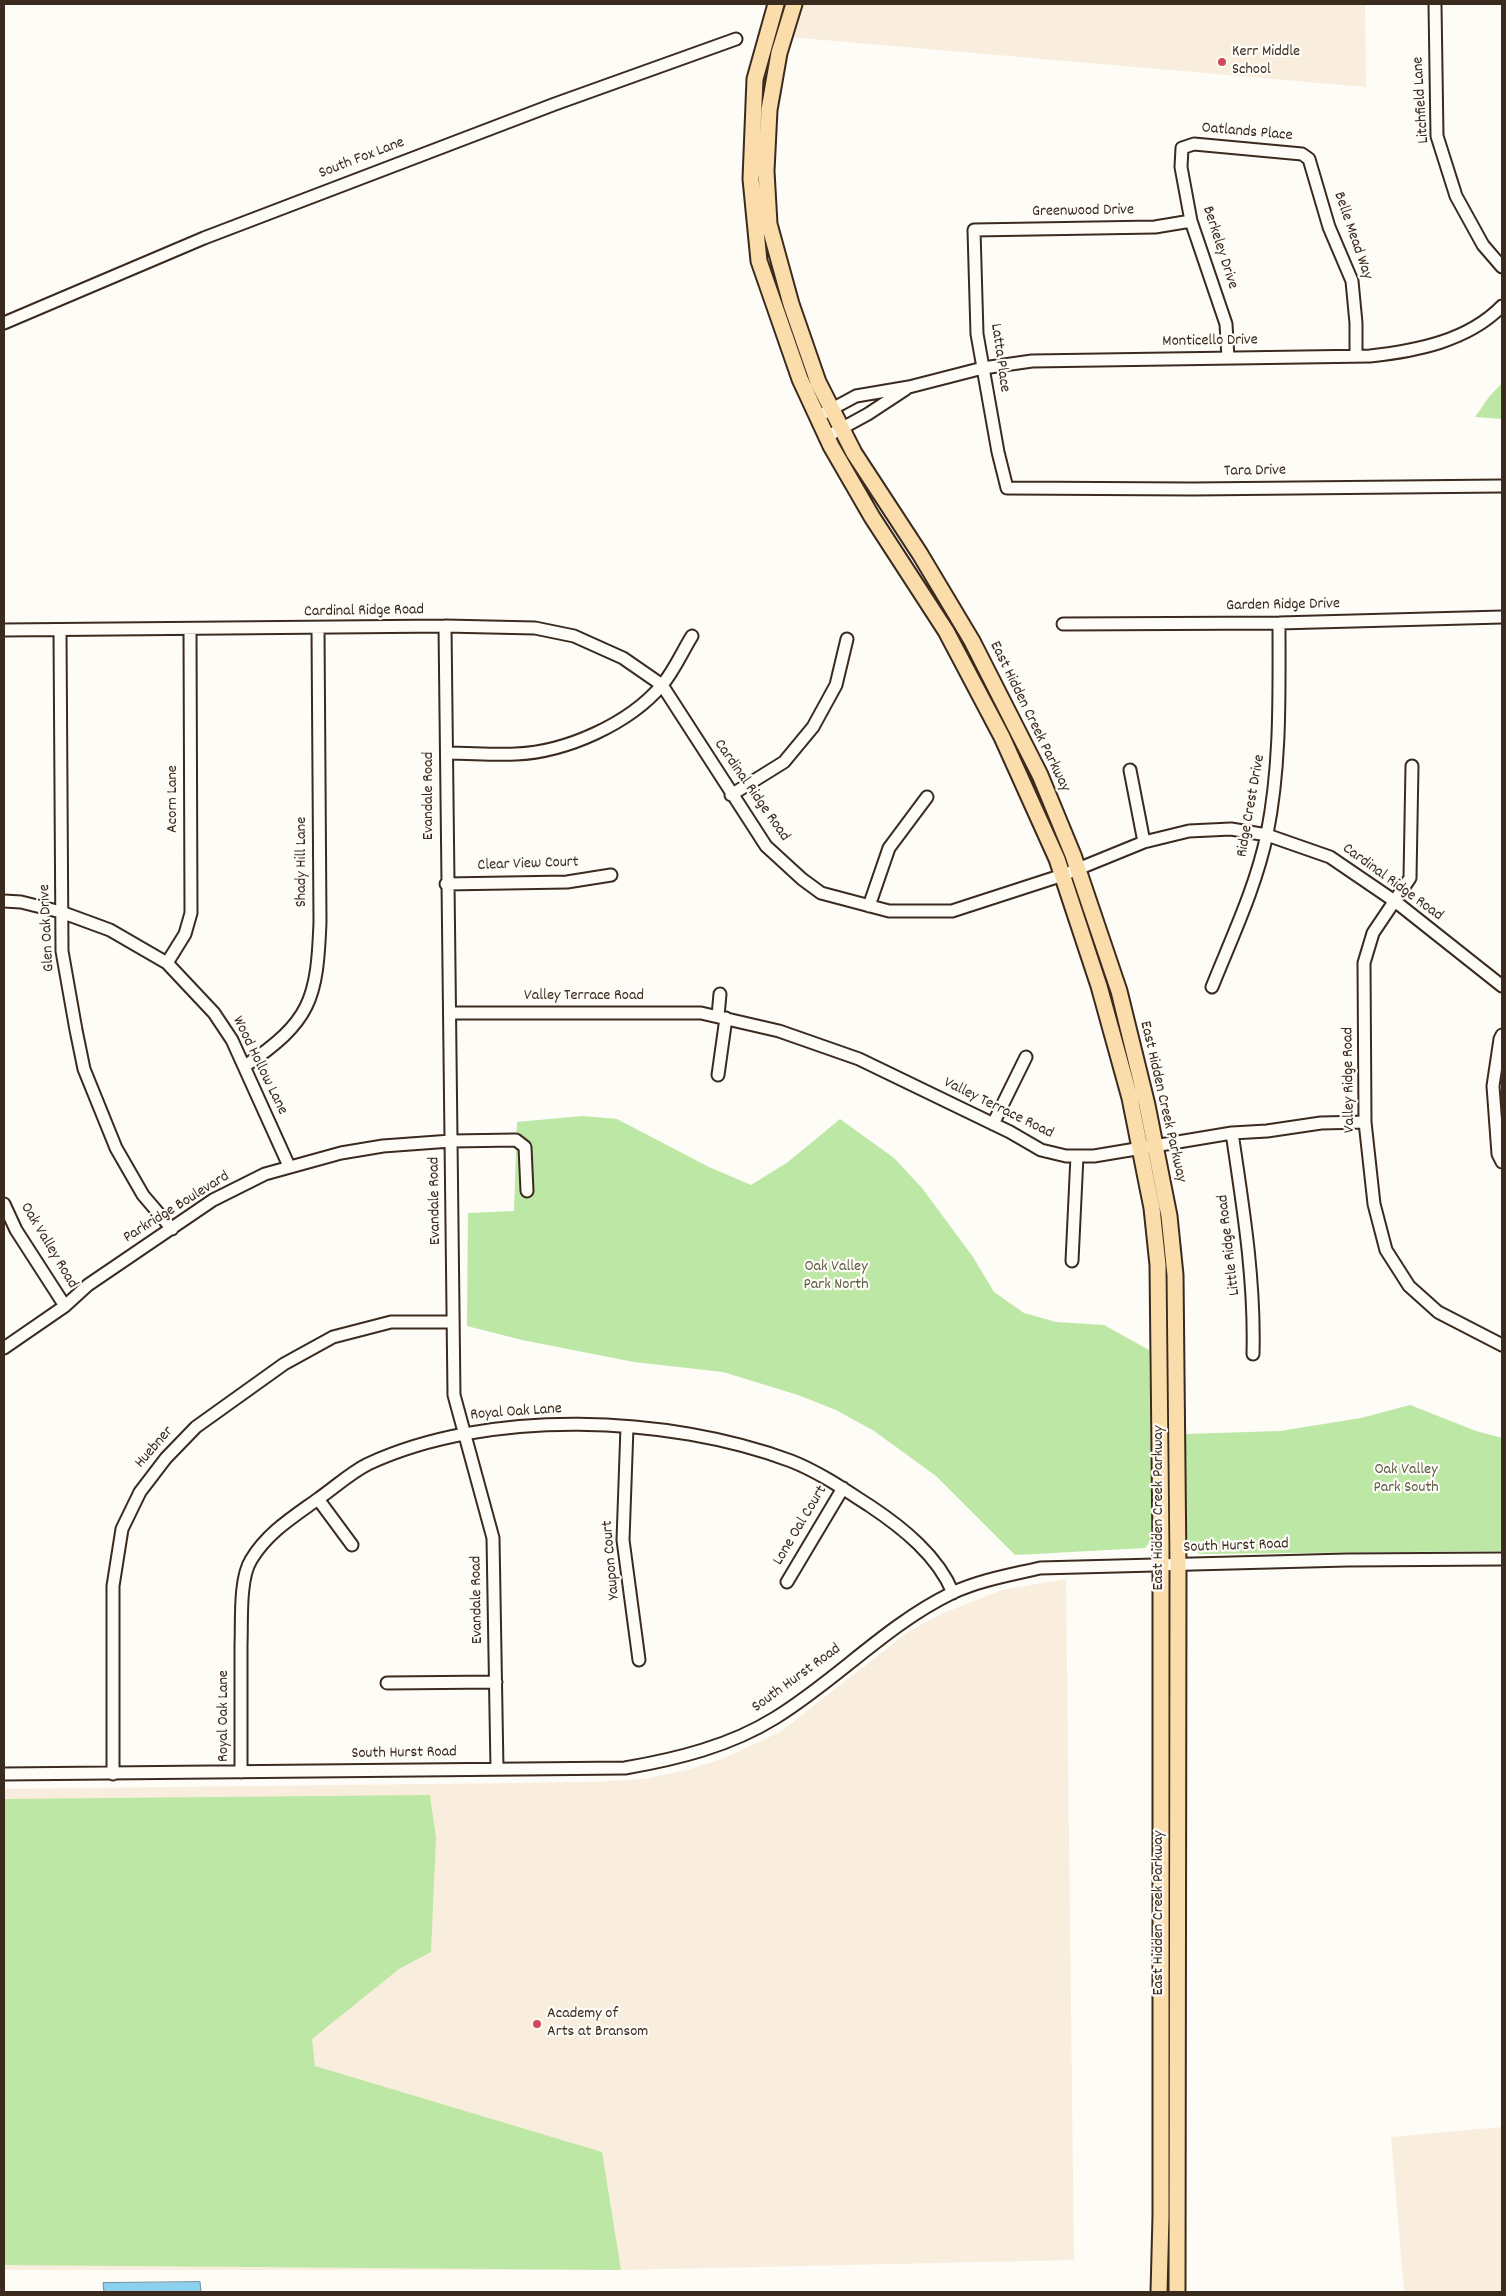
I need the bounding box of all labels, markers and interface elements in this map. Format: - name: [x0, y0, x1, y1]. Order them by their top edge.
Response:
- place label: Kerr Middle School: [1232, 43, 1300, 81]
- marker: Kerr Middle School: [1216, 56, 1228, 68]
- street label: Litchfield Lane: [1409, 56, 1435, 144]
- street label: Oatlands Place: [1201, 119, 1293, 147]
- street label: South Fox Lane: [316, 134, 408, 184]
- street label: Belle Mead Way: [1328, 190, 1376, 282]
- street label: Greenwood Drive: [1032, 202, 1134, 222]
- street label: Berkeley Drive: [1197, 204, 1241, 292]
- street label: Latta Place: [985, 322, 1013, 394]
- street label: Monticello Drive: [1162, 332, 1258, 352]
- street label: Tara Drive: [1224, 462, 1286, 482]
- street label: Garden Ridge Drive: [1226, 595, 1340, 617]
- street label: Cardinal Ridge Road: [304, 601, 424, 623]
- street label: East Hidden Creek Parkway: [984, 639, 1074, 795]
- street label: Cardinal Ridge Road: [709, 736, 793, 846]
- street label: Evandale Road: [420, 752, 440, 840]
- street label: Ridge Crest Drive: [1234, 753, 1270, 859]
- street label: Acorn Lane: [164, 765, 184, 833]
- street label: Shady Hill Lane: [293, 817, 313, 907]
- street label: Cardinal Ridge Road: [1338, 840, 1446, 926]
- street label: Clear View Court: [477, 854, 579, 876]
- street label: Glen Oak Drive: [36, 884, 60, 972]
- street label: Valley Terrace Road: [524, 987, 644, 1007]
- street label: Wood Hollow Lane: [227, 1014, 291, 1118]
- street label: East Hidden Creek Parkway: [1134, 1019, 1190, 1185]
- street label: Valley Ridge Road: [1339, 1027, 1361, 1133]
- street label: Valley Terrace Road: [940, 1074, 1056, 1144]
- street label: Evandale Road: [426, 1157, 446, 1245]
- street label: Parkridge Boulevard: [120, 1168, 234, 1248]
- street label: Little Ridge Road: [1214, 1193, 1246, 1297]
- street label: Oak Valley Road: [15, 1200, 81, 1292]
- park label: Oak Valley Park North: [803, 1258, 869, 1296]
- street label: Royal Oak Lane: [470, 1400, 562, 1426]
- street label: Huebner: [132, 1423, 178, 1473]
- street label: East Hidden Creek Parkway: [1150, 1426, 1170, 1590]
- park label: Oak Valley Park South: [1373, 1461, 1439, 1499]
- street label: Lone Oal Court: [770, 1483, 832, 1569]
- street label: Yaupon Court: [599, 1520, 625, 1600]
- street label: South Hurst Road: [1183, 1536, 1289, 1558]
- street label: Evandale Road: [468, 1556, 488, 1644]
- street label: South Hurst Road: [749, 1640, 845, 1718]
- street label: Royal Oak Lane: [215, 1670, 235, 1762]
- street label: South Hurst Road: [351, 1743, 457, 1765]
- street label: East Hidden Creek Parkway: [1150, 1831, 1170, 1995]
- place label: Academy of Arts at Bransom: [547, 2005, 648, 2043]
- marker: Academy of Arts at Bransom: [531, 2018, 543, 2030]

